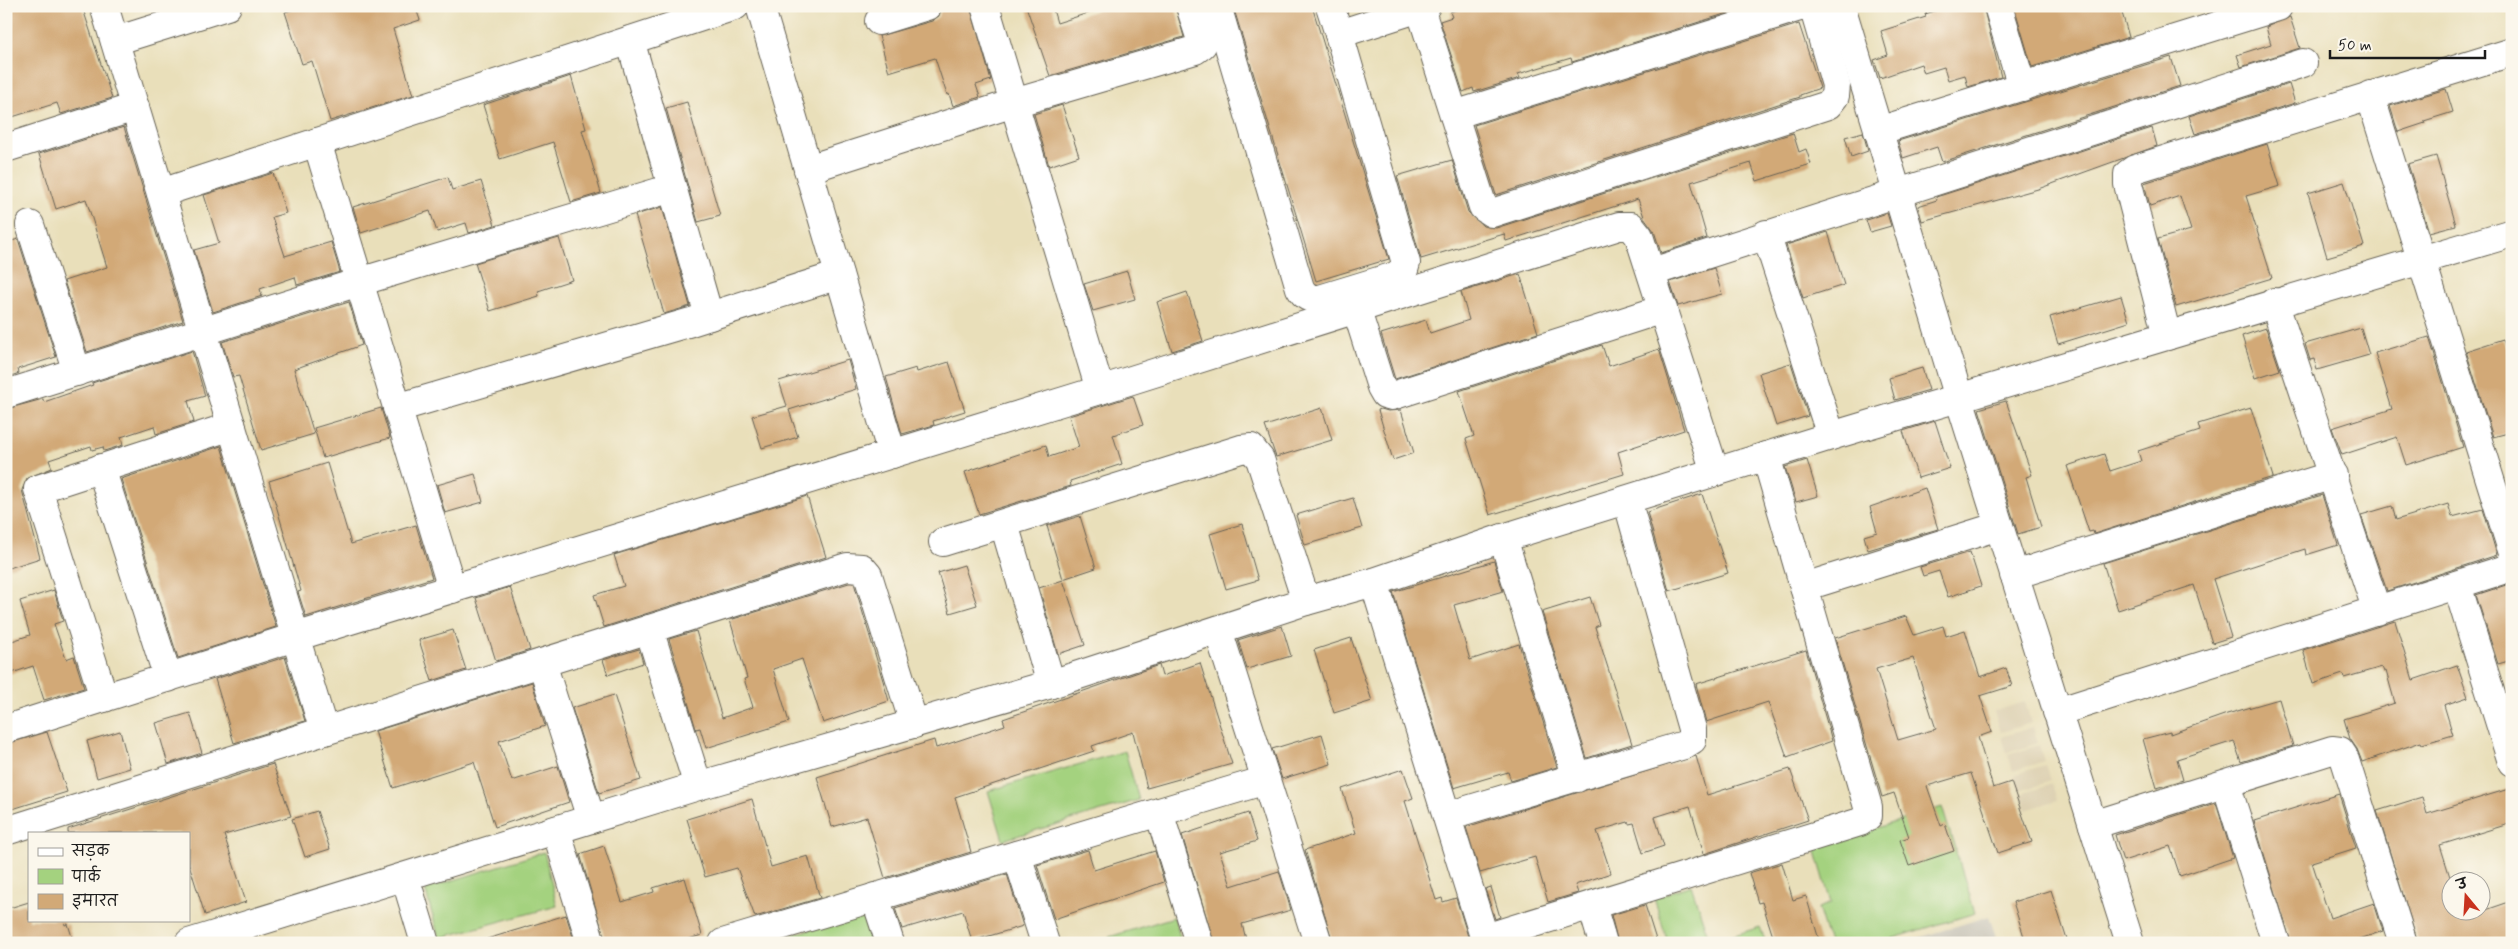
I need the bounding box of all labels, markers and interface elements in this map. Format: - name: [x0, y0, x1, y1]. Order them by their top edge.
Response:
- scale bar: [2330, 28, 2486, 60]
- text: 50 m: [2338, 36, 2372, 56]
- legend: [28, 832, 190, 922]
- text: सड़क: [71, 842, 110, 862]
- text: पार्क: [71, 865, 102, 888]
- north arrow: [2440, 872, 2490, 922]
- text: उ: [2453, 874, 2471, 895]
- text: इमारत: [72, 892, 119, 912]

